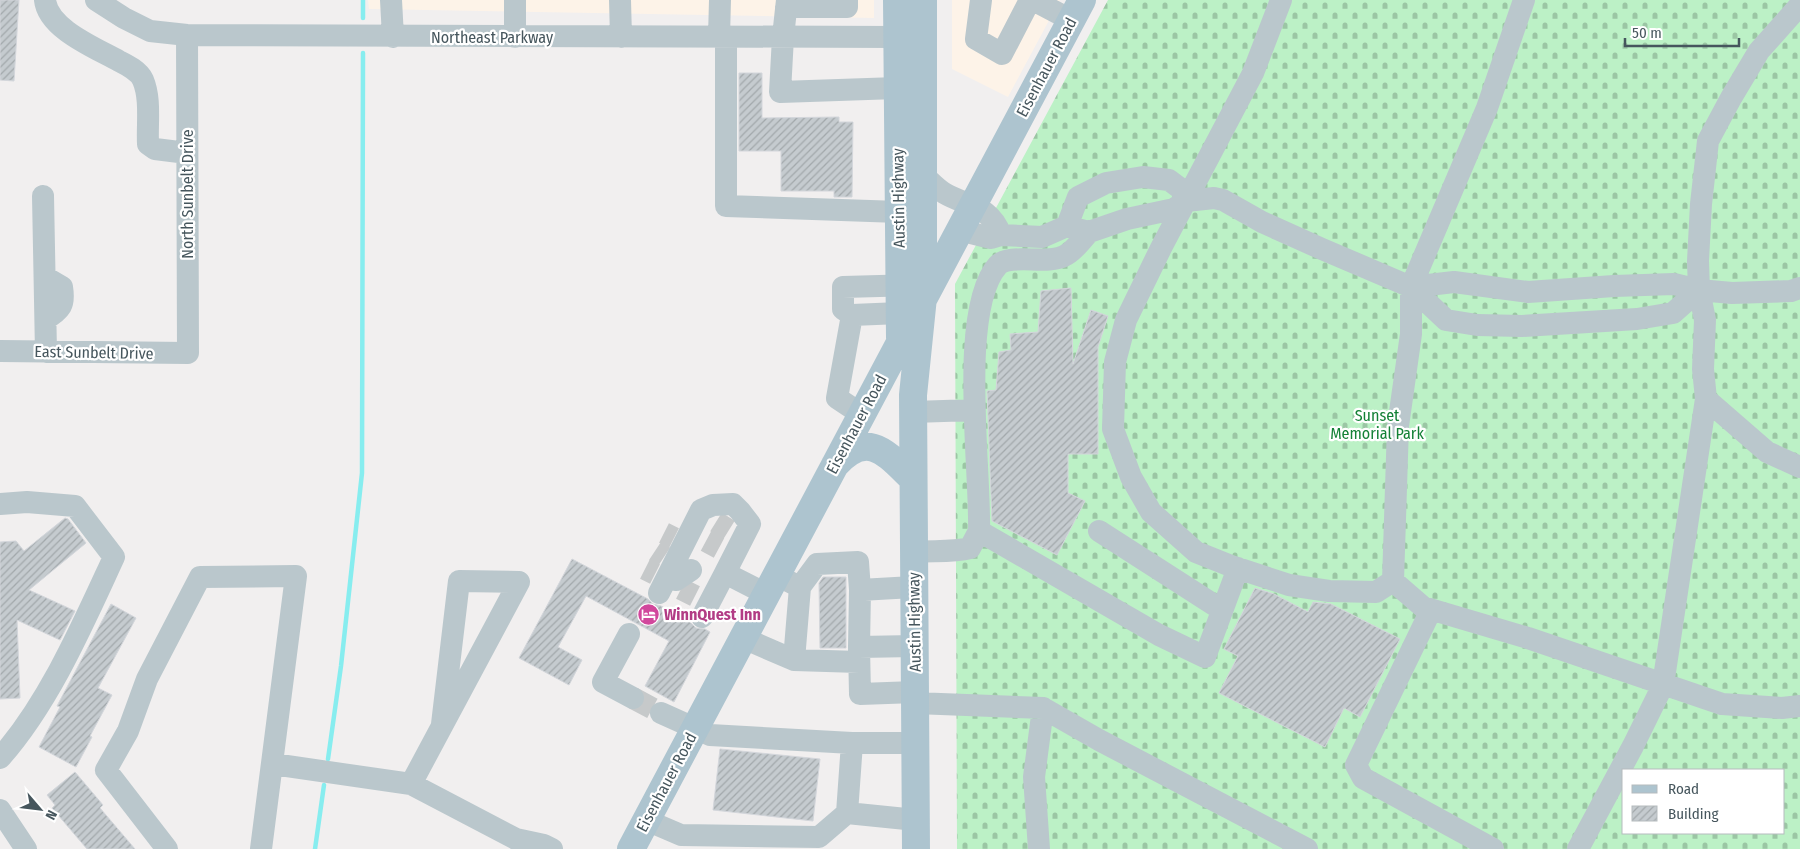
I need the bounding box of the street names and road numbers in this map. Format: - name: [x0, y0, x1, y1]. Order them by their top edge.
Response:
- street label: Eisenhauer Road: [1012, 14, 1081, 120]
- street label: Northeast Parkway: [431, 28, 554, 47]
- street label: North Sunbelt Drive: [178, 129, 197, 259]
- street label: Austin Highway: [888, 147, 909, 248]
- street label: East Sunbelt Drive: [34, 342, 154, 363]
- street label: Eisenhauer Road: [822, 371, 891, 477]
- street label: Austin Highway: [904, 571, 925, 672]
- street label: Eisenhauer Road: [632, 729, 701, 835]

